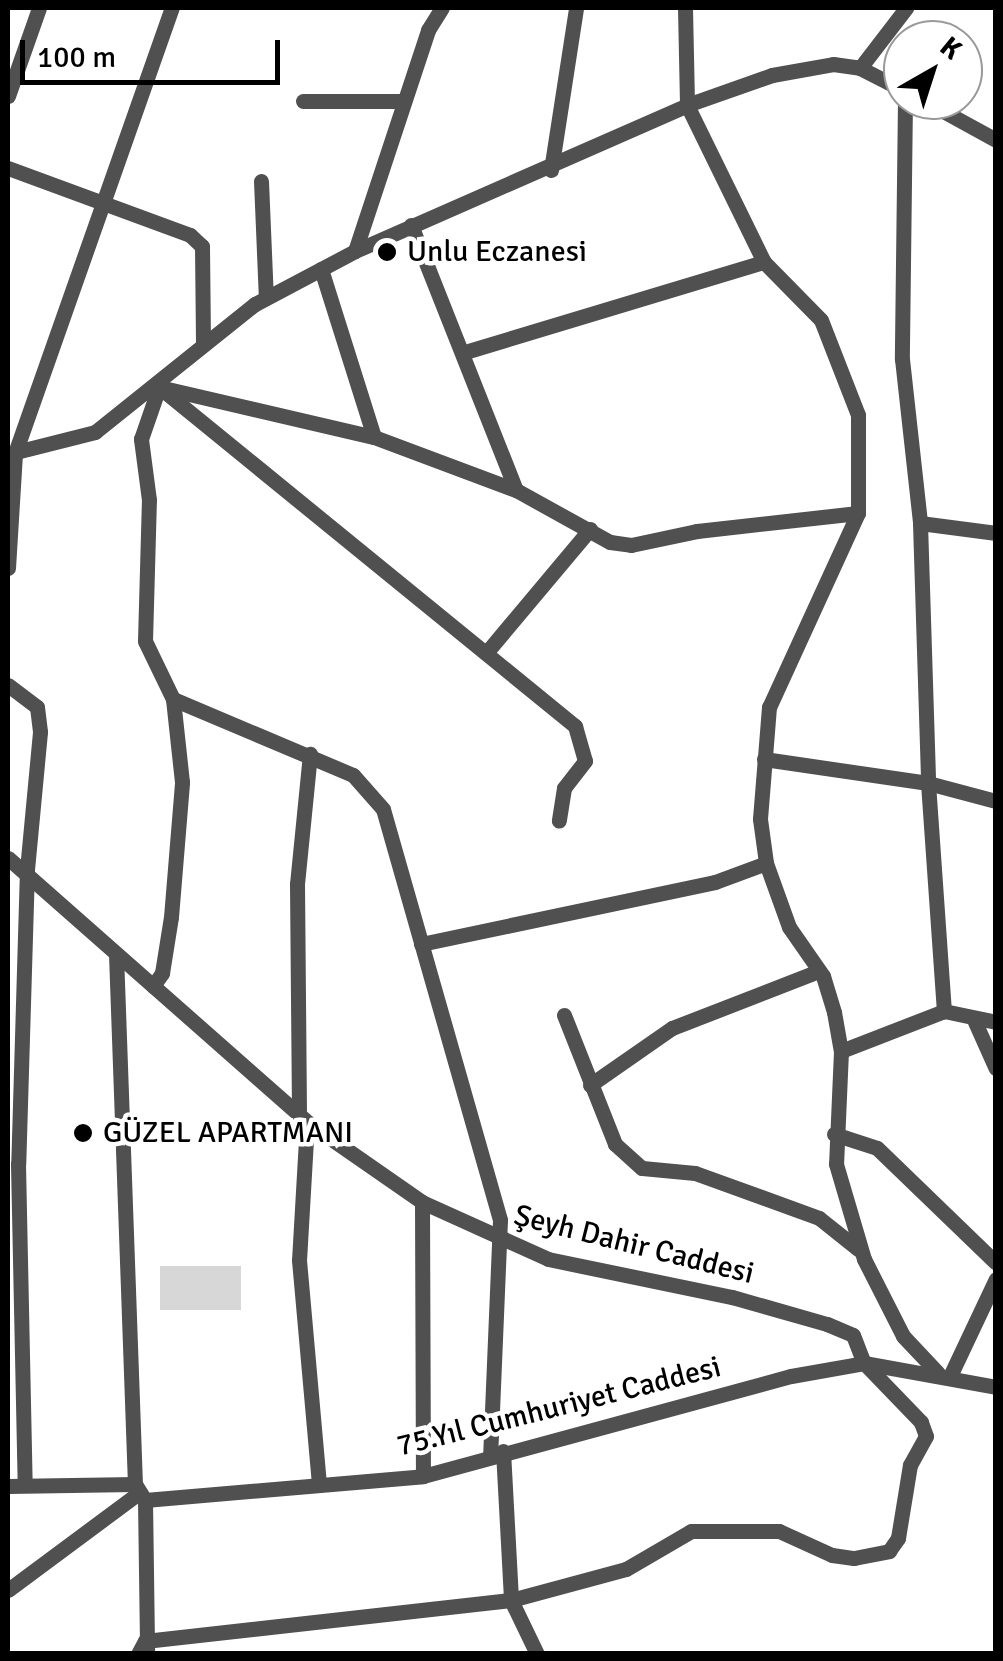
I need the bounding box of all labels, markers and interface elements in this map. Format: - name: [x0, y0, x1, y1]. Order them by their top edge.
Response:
- scale bar: [25, 20, 285, 82]
- north arrow: [883, 20, 983, 120]
- text: K: [933, 30, 968, 67]
- text: 100 m: [37, 39, 116, 76]
- place label: Unlu Eczanesi: [407, 234, 587, 270]
- marker: Unlu Eczanesi: [376, 241, 398, 263]
- place label: GÜZEL APARTMANI: [103, 1115, 353, 1151]
- marker: GÜZEL APARTMANI: [72, 1122, 94, 1144]
- street label: Şeyh Dahir Caddesi: [510, 1198, 758, 1292]
- street label: 75.Yıl Cumhuriyet Caddesi: [393, 1349, 725, 1465]

